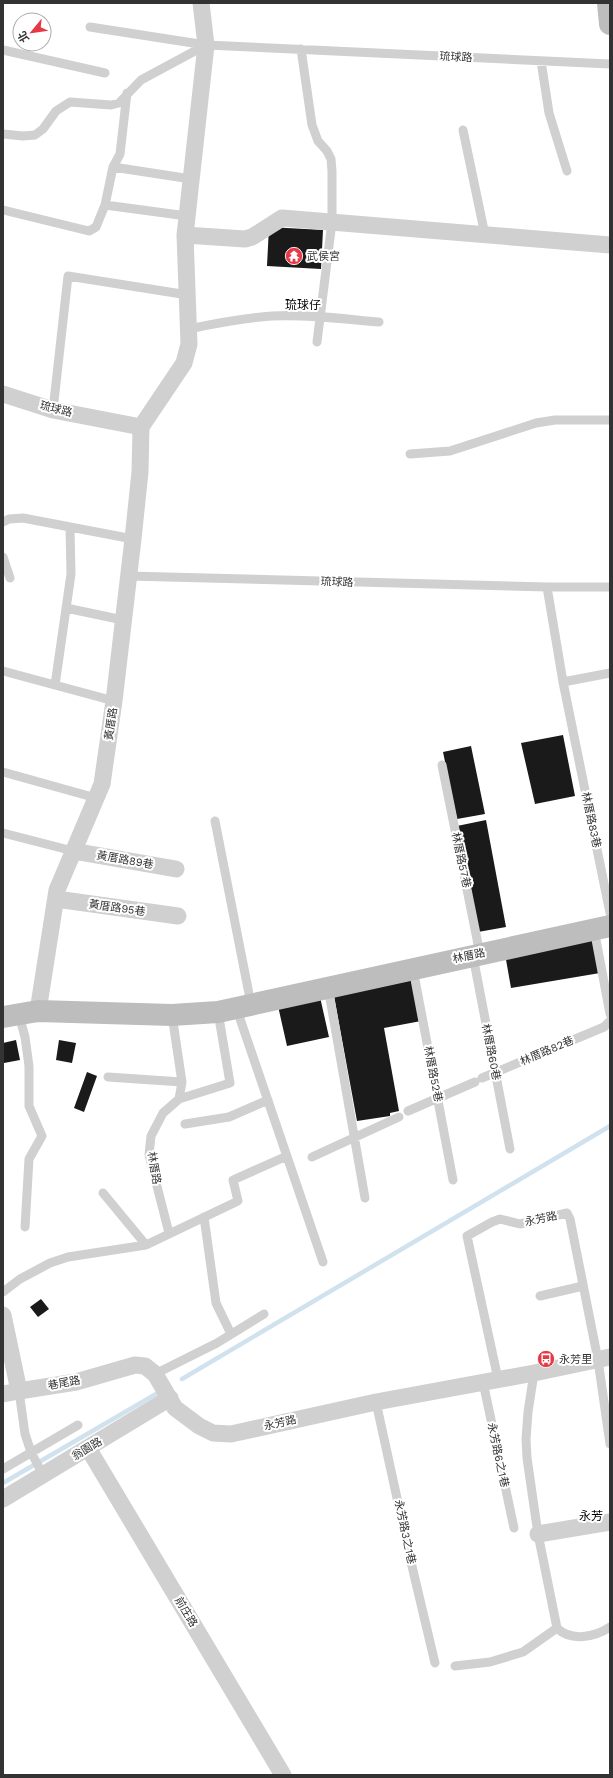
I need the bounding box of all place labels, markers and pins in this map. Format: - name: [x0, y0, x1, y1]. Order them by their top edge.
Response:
- temple icon: 武侯宮: [284, 246, 304, 266]
- place label: 武侯宮: [307, 250, 340, 263]
- bus stop icon: 永芳里: [536, 1349, 556, 1369]
- place label: 永芳里: [559, 1353, 592, 1366]

